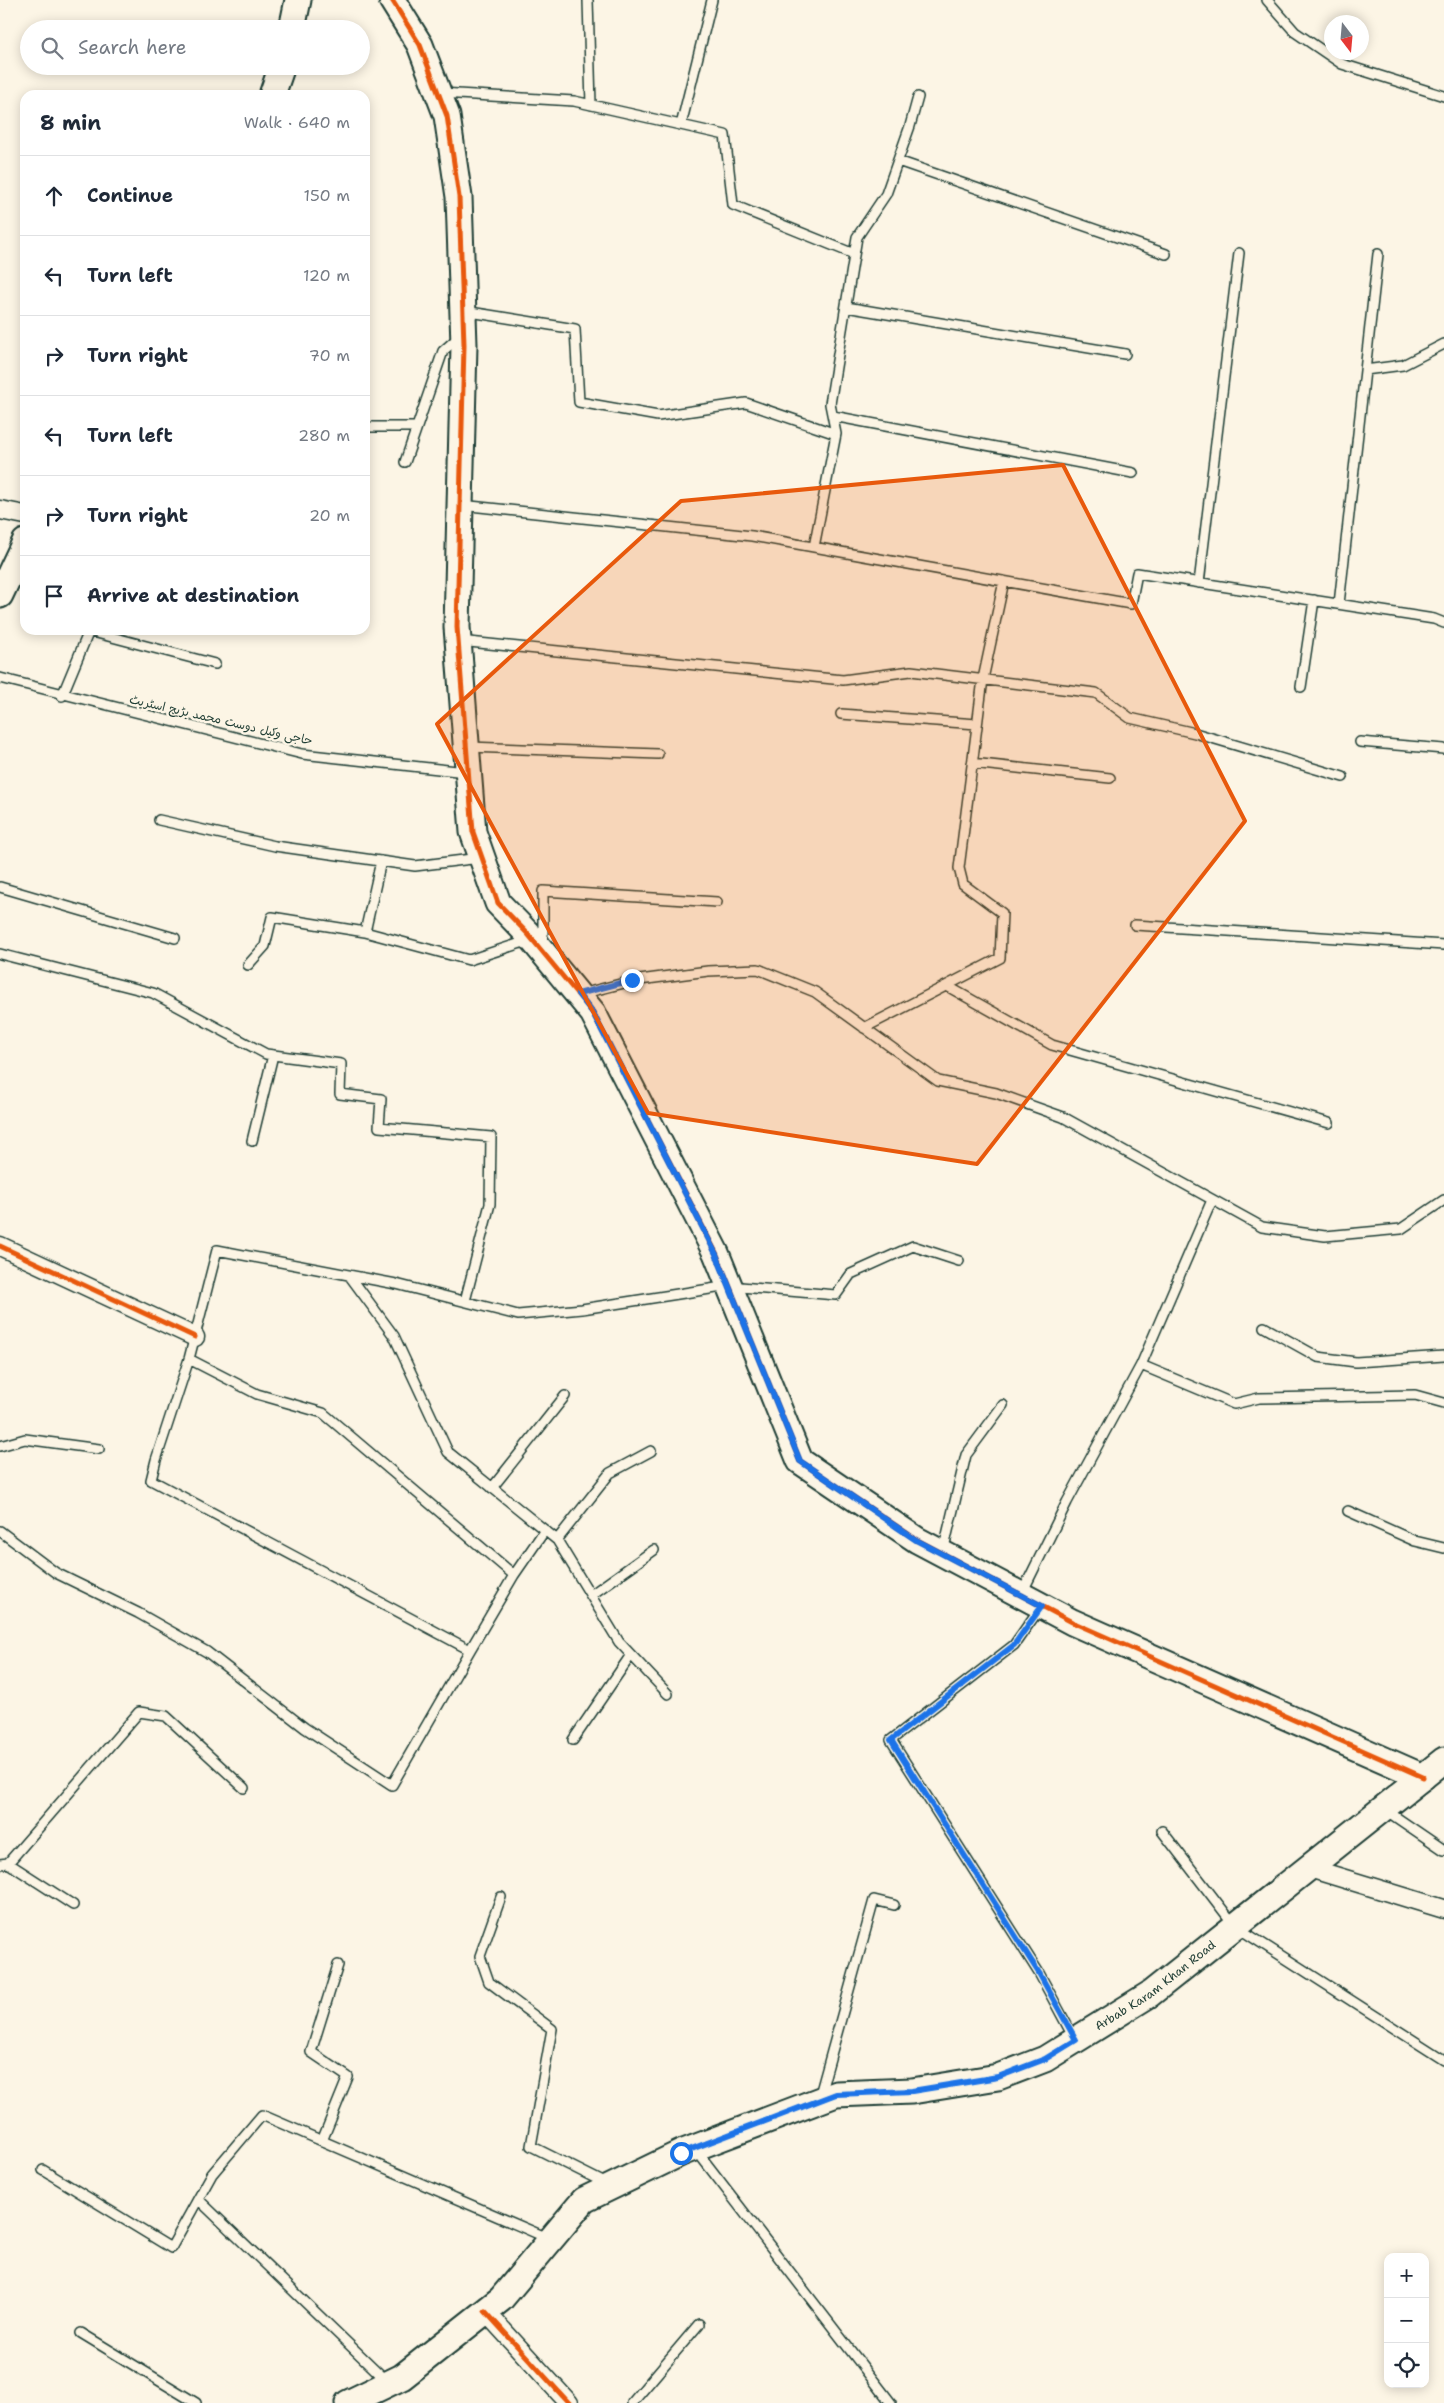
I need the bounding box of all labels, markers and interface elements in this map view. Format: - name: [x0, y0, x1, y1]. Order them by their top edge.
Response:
- north arrow: [1324, 15, 1369, 60]
- search box: [20, 20, 370, 75]
- icon: search: [38, 34, 66, 62]
- text: Search here: [78, 35, 187, 60]
- text: 8 min: [40, 109, 101, 137]
- text: Walk · 640 m: [244, 112, 350, 133]
- icon: ahead: [40, 182, 68, 210]
- text: Continue: [87, 183, 173, 208]
- text: 150 m: [303, 185, 350, 206]
- icon: left: [40, 262, 68, 290]
- text: Turn left: [87, 263, 173, 288]
- text: 120 m: [303, 265, 350, 286]
- icon: right: [40, 342, 68, 370]
- text: Turn right: [87, 343, 188, 368]
- text: 70 m: [309, 345, 350, 366]
- icon: left: [40, 422, 68, 450]
- text: Turn left: [87, 423, 173, 448]
- text: 280 m: [298, 425, 350, 446]
- icon: right: [40, 502, 68, 530]
- text: Turn right: [87, 503, 188, 528]
- text: 20 m: [309, 505, 350, 526]
- icon: arrive: [40, 582, 68, 610]
- text: Arrive at destination: [87, 583, 299, 608]
- street label: حاجی وکیل دوست محمد بڑیچ اسٹریٹ: [128, 691, 314, 750]
- route end: [621, 969, 644, 992]
- street label: Arbab Karam Khan Road: [1092, 1937, 1219, 2034]
- route start: [670, 2142, 693, 2165]
- map controls: [1384, 2253, 1429, 2388]
- button: +: [1384, 2253, 1429, 2298]
- button: −: [1384, 2298, 1429, 2343]
- button: locate: [1384, 2343, 1429, 2388]

